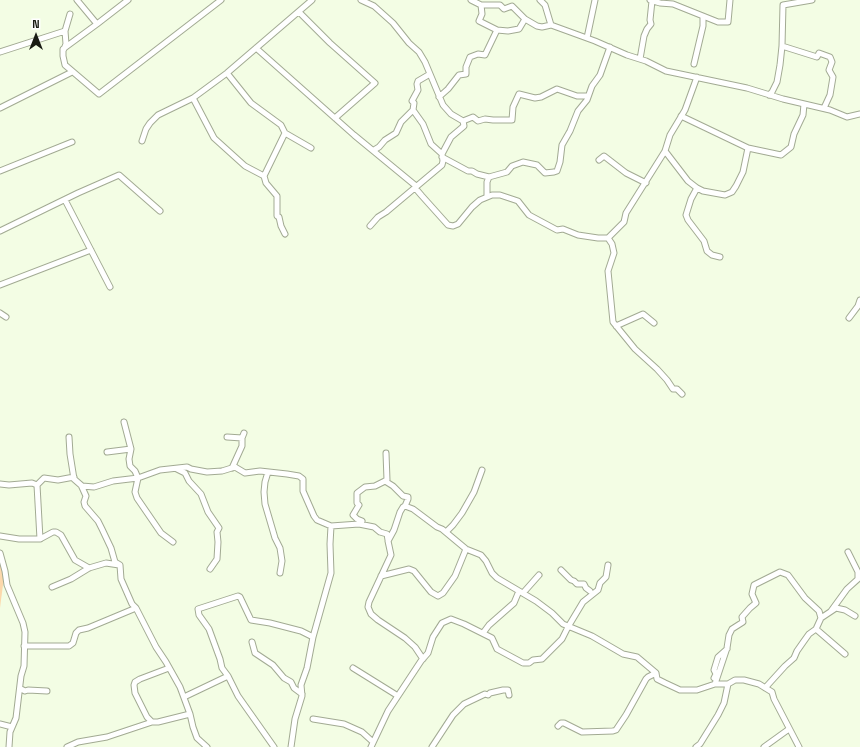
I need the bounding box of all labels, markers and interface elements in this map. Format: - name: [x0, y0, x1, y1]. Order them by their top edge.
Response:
- north arrow: [16, 16, 56, 56]
- text: N: [32, 17, 40, 31]

